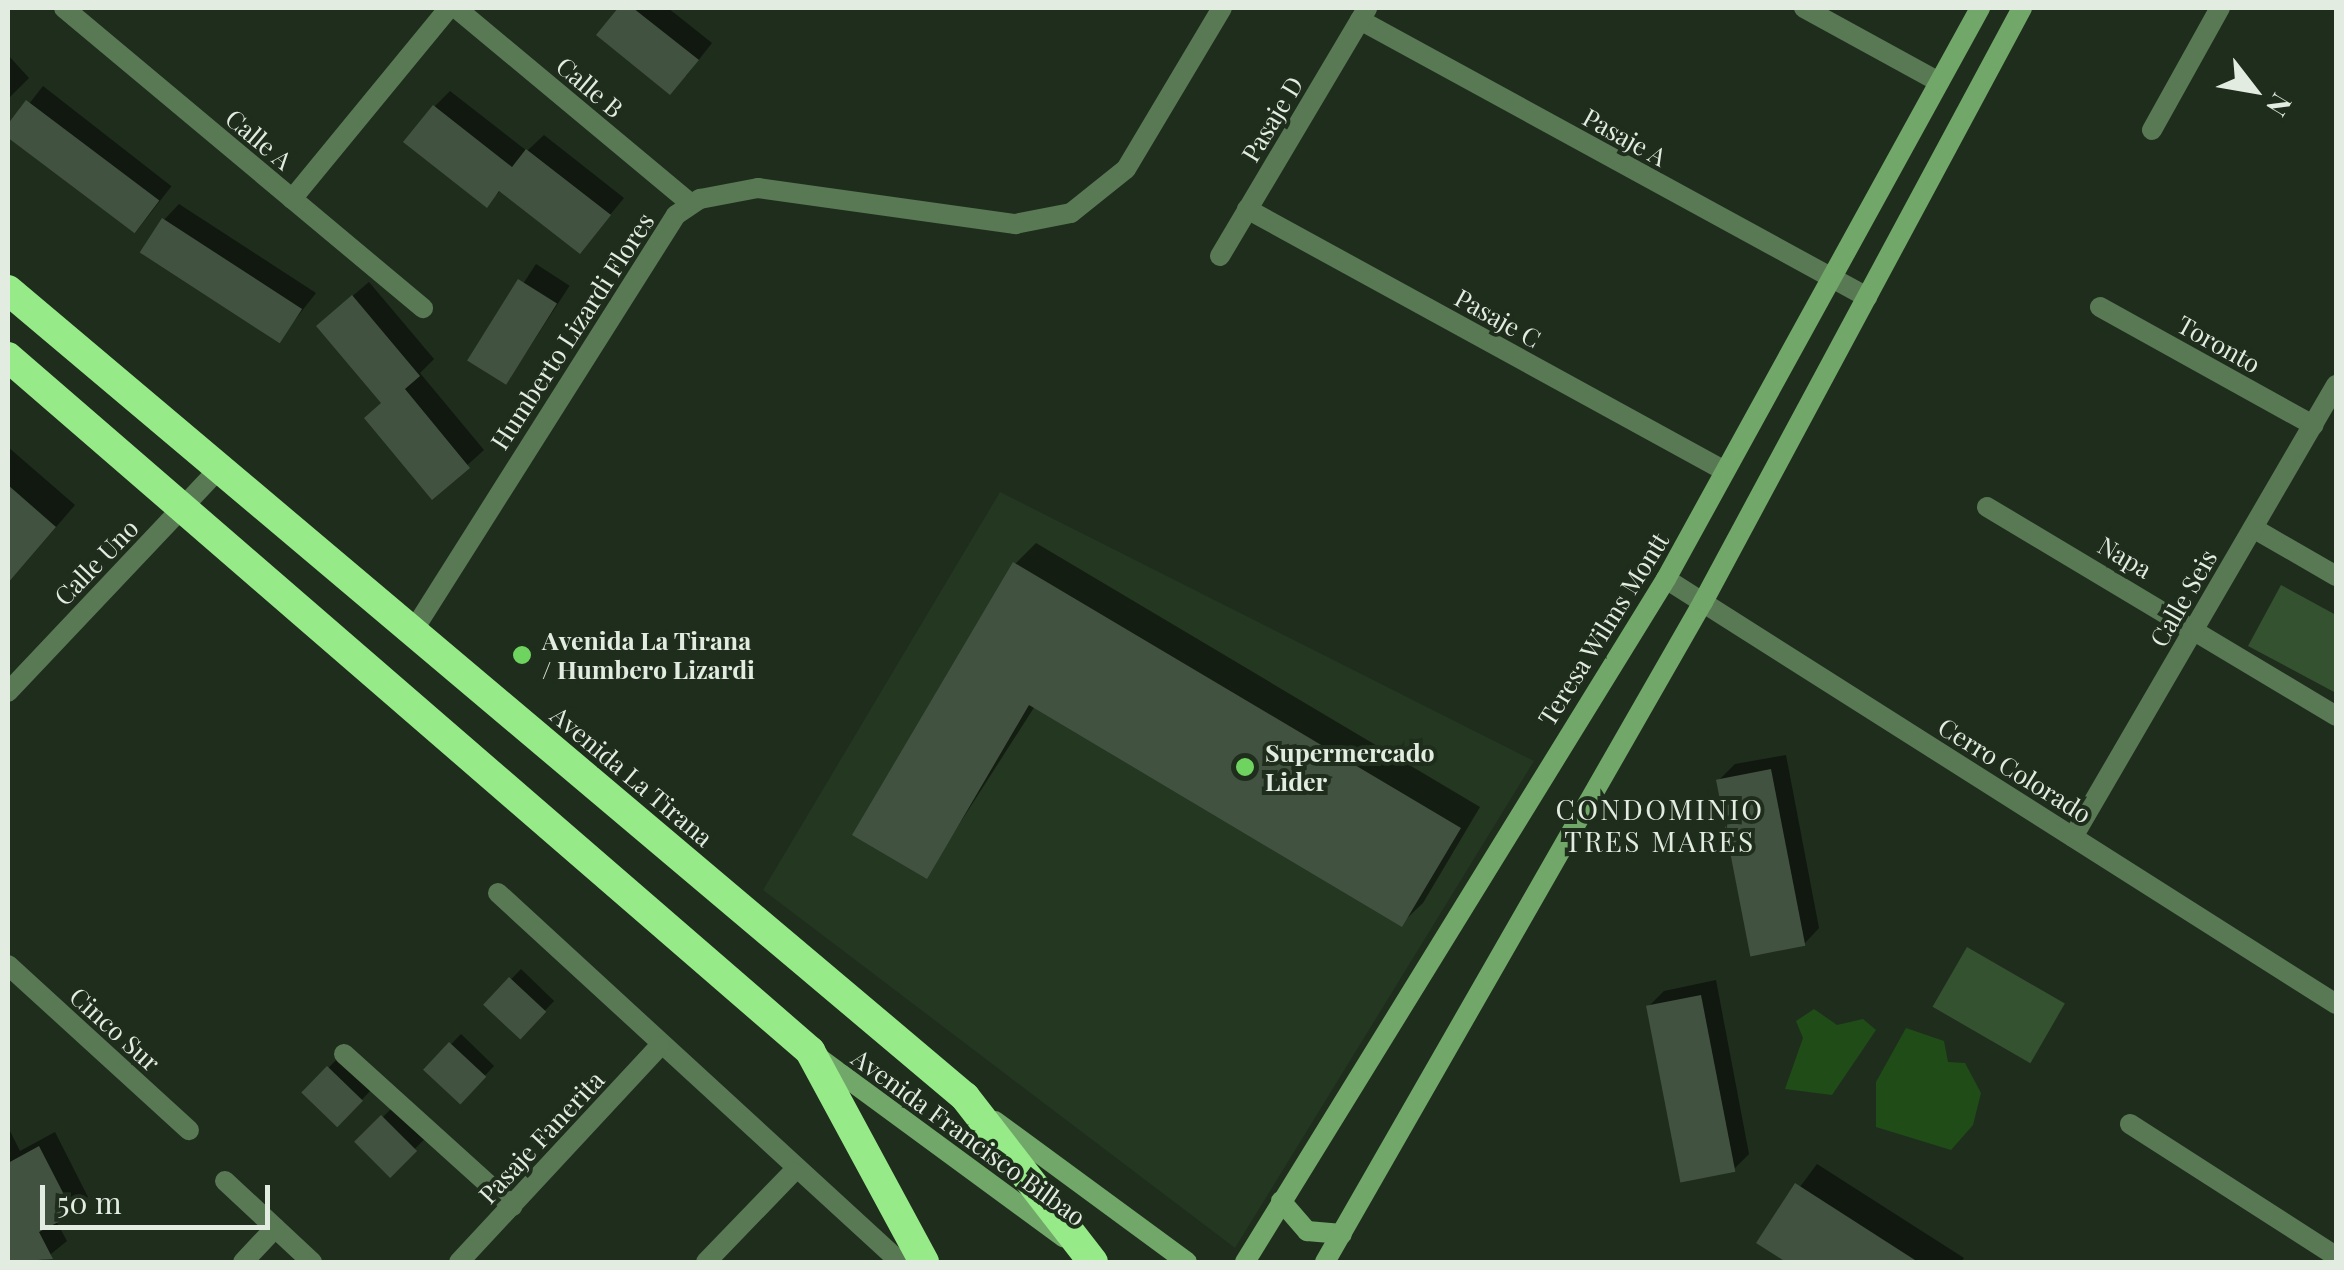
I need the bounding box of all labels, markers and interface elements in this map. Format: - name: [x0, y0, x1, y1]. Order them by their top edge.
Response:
- north arrow: [2204, 40, 2304, 140]
- street label: Calle B: [550, 50, 630, 124]
- street label: Pasaje D: [1235, 71, 1309, 167]
- text: N: [2259, 88, 2301, 124]
- street label: Calle A: [219, 102, 299, 176]
- street label: Pasaje A: [1578, 102, 1672, 172]
- street label: Humberto Lizardi Flores: [484, 207, 660, 455]
- street label: Pasaje C: [1450, 282, 1546, 354]
- street label: Toronto: [2172, 309, 2266, 379]
- street label: Calle Uno: [48, 513, 144, 611]
- street label: Teresa Wilms Montt: [1531, 527, 1675, 731]
- street label: Napa: [2093, 530, 2157, 584]
- street label: Calle Seis: [2143, 544, 2223, 652]
- place label: Avenida La Tirana / Humbero Lizardi: [542, 626, 755, 685]
- marker: Avenida La Tirana / Humbero Lizardi: [511, 644, 533, 666]
- street label: Avenida La Tirana: [545, 699, 719, 853]
- street label: Cerro Colorado: [1933, 711, 2097, 829]
- place label: Supermercado Lider: [1265, 738, 1435, 797]
- marker: Supermercado Lider: [1234, 756, 1256, 778]
- district label: CONDOMINIO TRES MARES: [1556, 792, 1764, 858]
- street label: Cinco Sur: [64, 981, 166, 1077]
- street label: Avenida Francisco Bilbao: [846, 1042, 1092, 1232]
- street label: Pasaje Fanerita: [472, 1065, 610, 1209]
- scale bar: [45, 1165, 275, 1227]
- text: 50 m: [57, 1182, 122, 1222]

